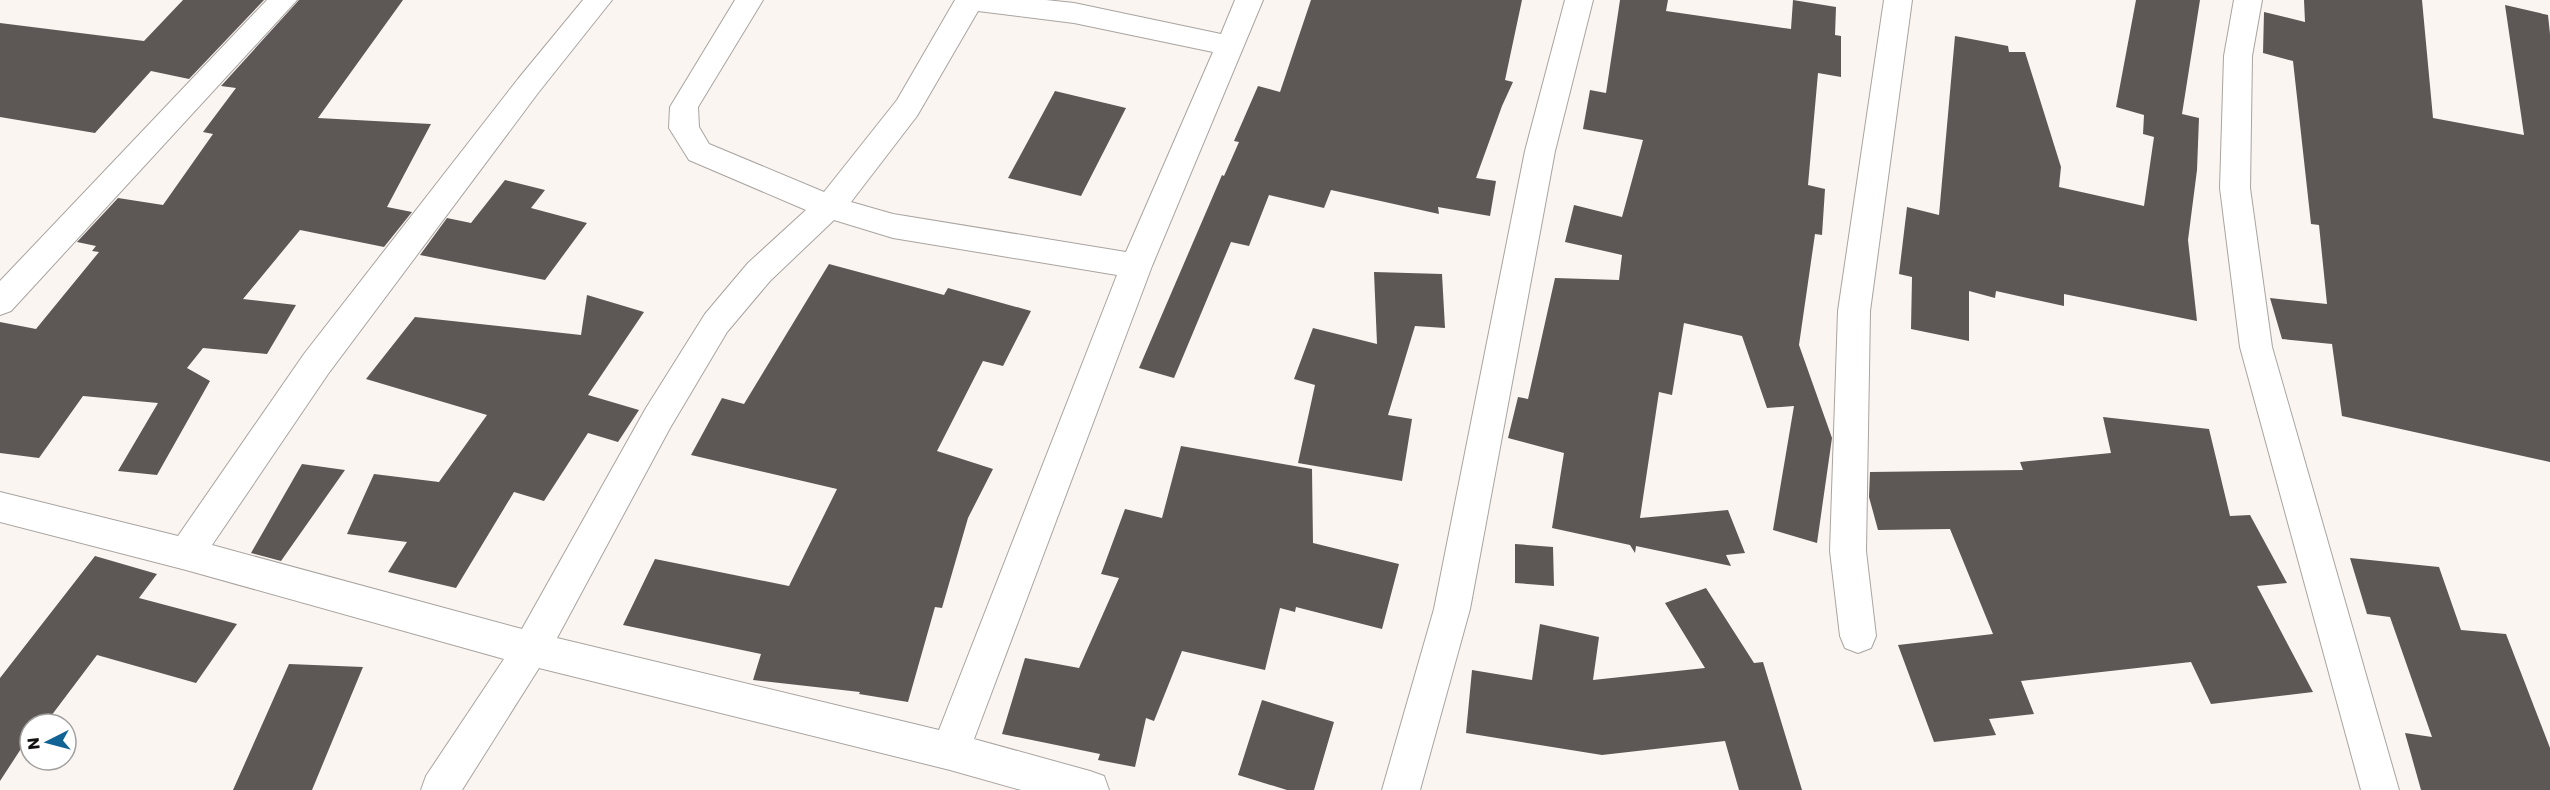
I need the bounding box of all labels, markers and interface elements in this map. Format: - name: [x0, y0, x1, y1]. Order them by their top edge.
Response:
- north arrow: [18, 712, 78, 772]
- text: N: [22, 736, 46, 751]

